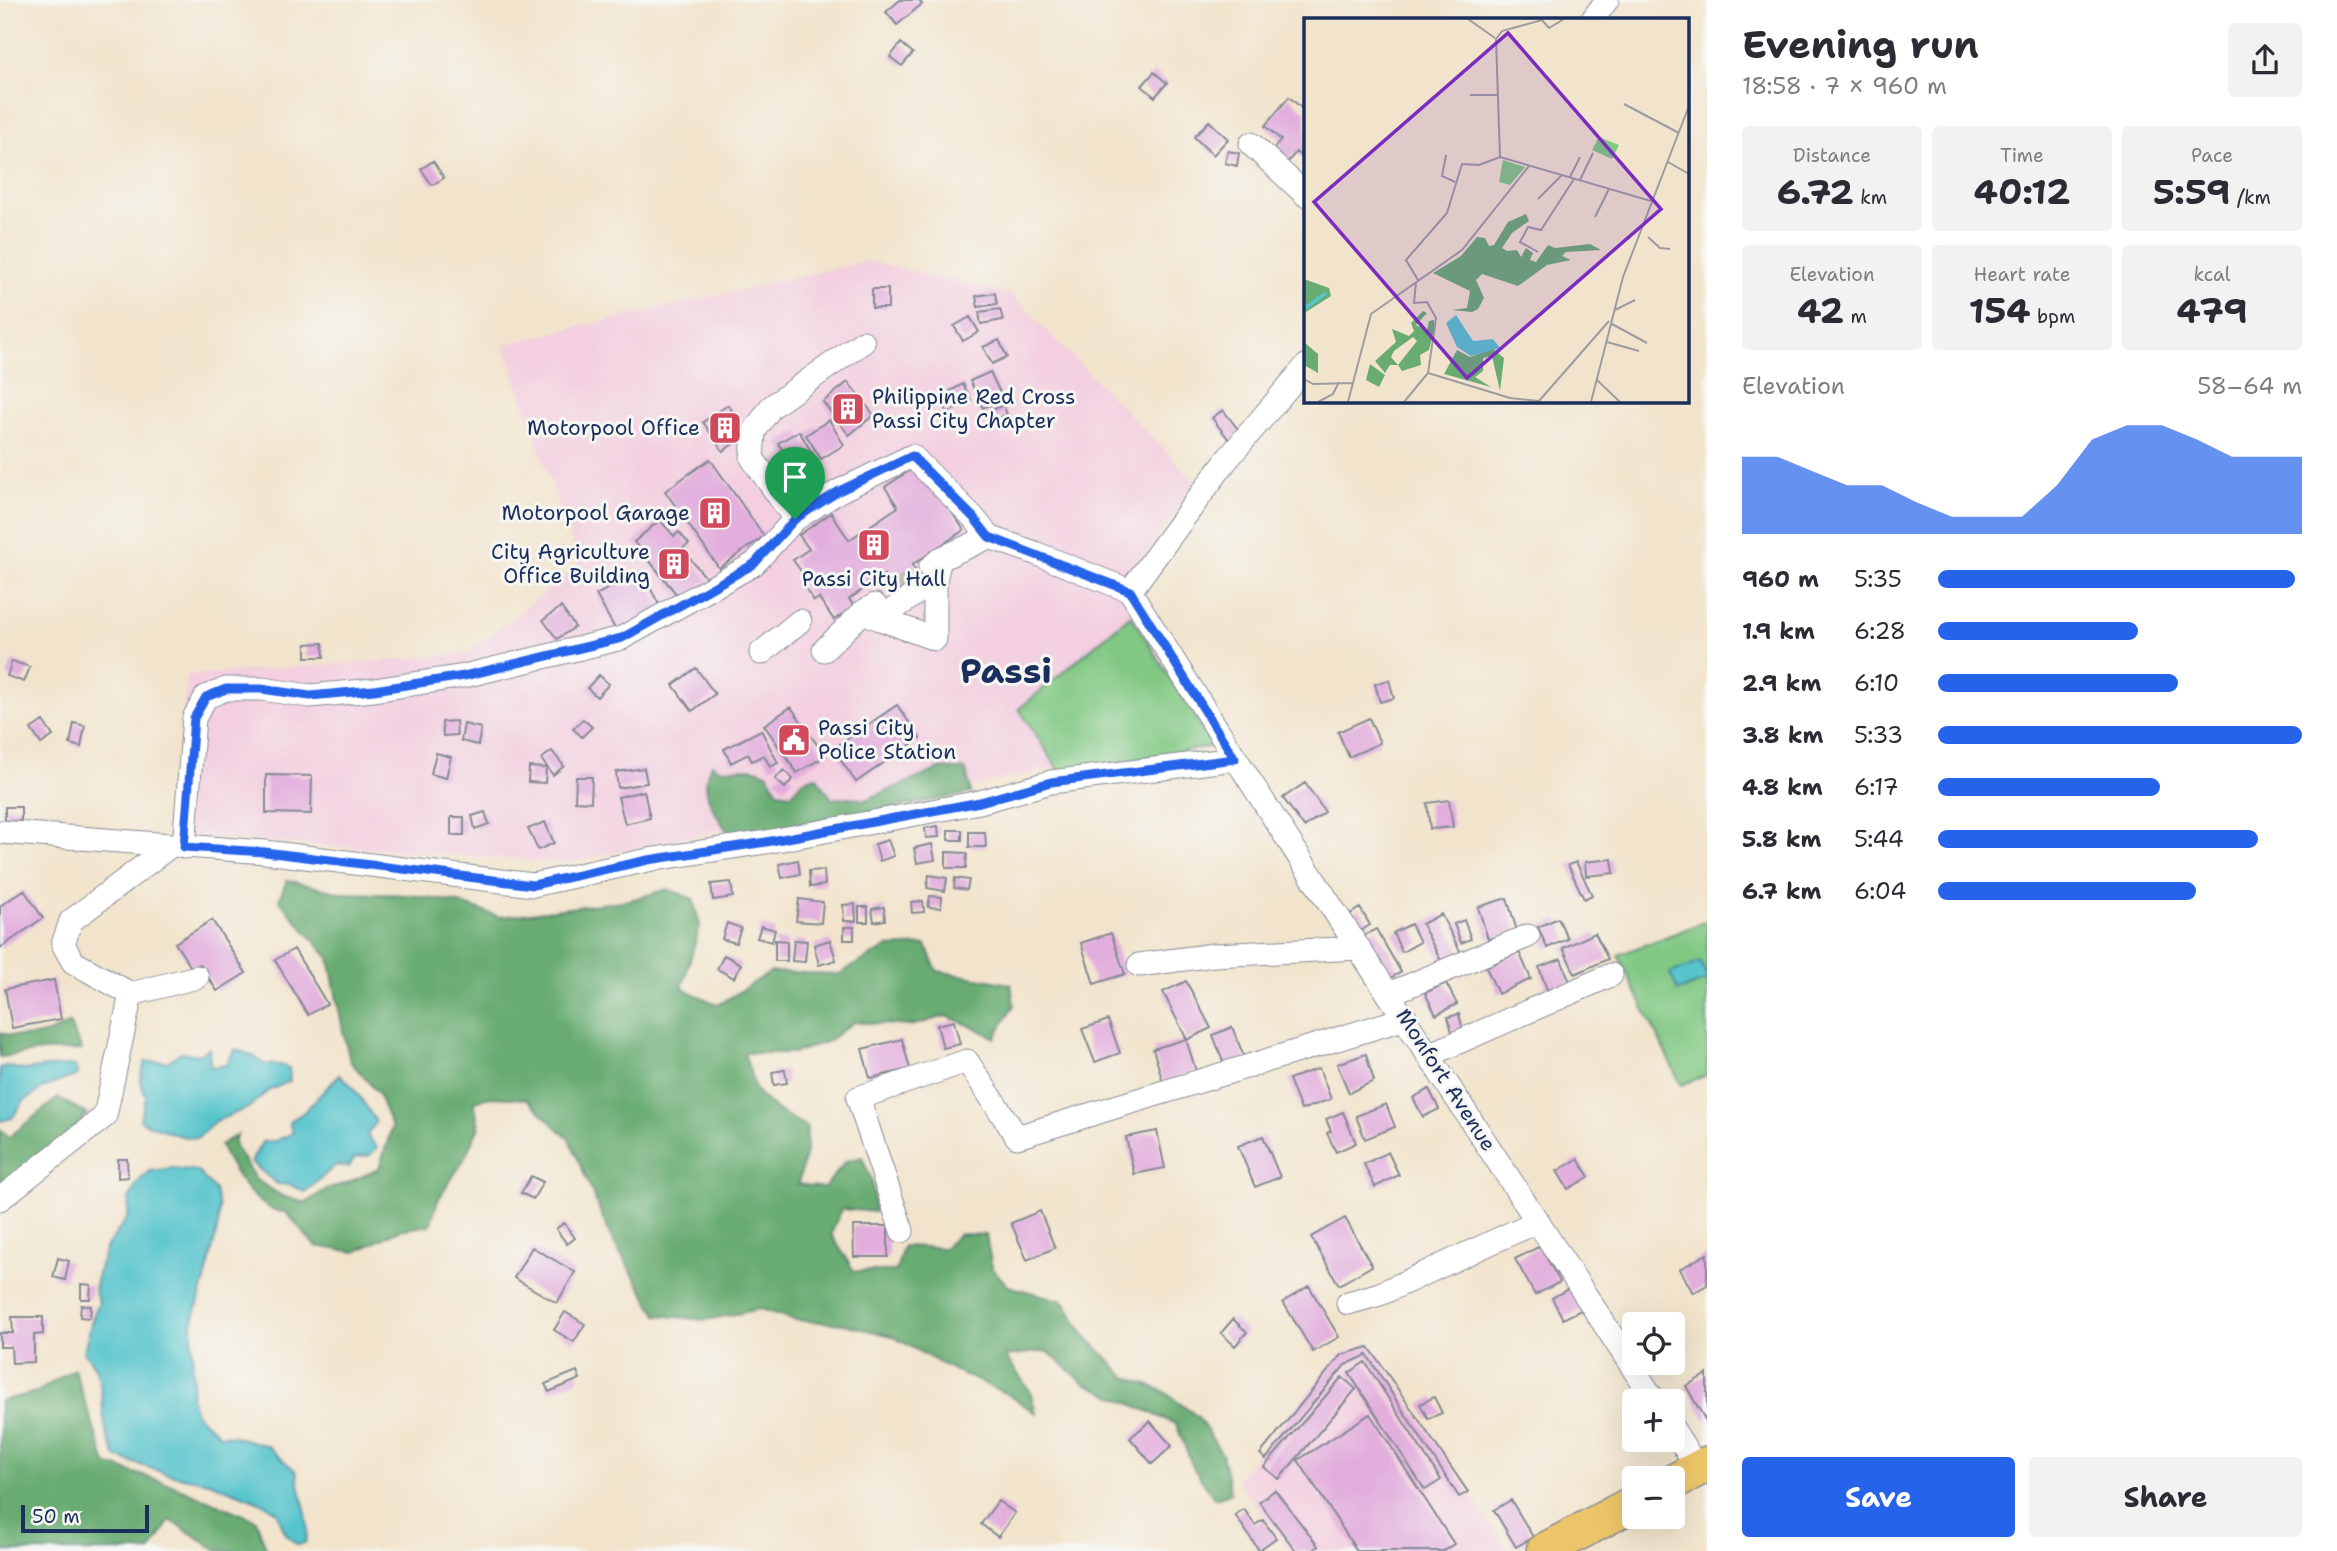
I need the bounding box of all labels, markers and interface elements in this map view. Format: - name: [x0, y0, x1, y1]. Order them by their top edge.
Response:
- inset map: [1304, 18, 1689, 402]
- text: Evening run: [1742, 19, 1979, 70]
- button: share: [2228, 23, 2302, 97]
- text: 18:58 · 7 × 960 m: [1742, 71, 1947, 101]
- text: Distance: [1793, 143, 1871, 168]
- text: Time: [2000, 143, 2044, 168]
- text: Pace: [2191, 143, 2233, 168]
- text: 6.72: [1777, 168, 1854, 215]
- text: 40:12: [1974, 168, 2070, 215]
- text: 5:59: [2153, 168, 2231, 215]
- text: km: [1854, 185, 1887, 210]
- text: /km: [2231, 185, 2271, 210]
- text: Elevation: [1789, 262, 1875, 287]
- text: Heart rate: [1974, 262, 2070, 287]
- text: kcal: [2194, 262, 2230, 287]
- text: 42: [1797, 287, 1844, 334]
- text: 154: [1969, 287, 2031, 334]
- text: 479: [2176, 287, 2248, 334]
- text: m: [1844, 304, 1867, 329]
- text: bpm: [2031, 304, 2075, 329]
- text: Elevation: [1742, 371, 1845, 401]
- text: 58–64 m: [2197, 371, 2302, 401]
- place label: Philippine Red Cross Passi City Chapter: [872, 383, 1075, 435]
- building icon: Philippine Red Cross Passi City Chapter: [829, 390, 867, 428]
- building icon: Motorpool Office: [706, 409, 744, 447]
- place label: Motorpool Office: [527, 414, 700, 442]
- pin: [765, 447, 825, 519]
- icon: arrive: [776, 458, 814, 496]
- building icon: Motorpool Garage: [696, 494, 734, 532]
- place label: Motorpool Garage: [502, 499, 690, 527]
- building icon: Passi City Hall: [855, 526, 893, 564]
- place label: City Agriculture Office Building: [491, 538, 650, 590]
- building icon: City Agriculture Office Building: [655, 545, 693, 583]
- text: 960 m: [1742, 564, 1819, 594]
- text: 5:35: [1854, 564, 1902, 594]
- place label: Passi City Hall: [802, 565, 947, 593]
- text: 1.9 km: [1742, 616, 1815, 646]
- text: 6:28: [1854, 616, 1906, 646]
- district label: Passi: [960, 647, 1052, 694]
- text: 2.9 km: [1742, 668, 1821, 698]
- text: 6:10: [1854, 668, 1899, 698]
- place label: Passi City Police Station: [818, 714, 956, 766]
- text: 3.8 km: [1742, 720, 1823, 750]
- text: 5:33: [1854, 720, 1903, 750]
- public building icon: Passi City Police Station: [775, 721, 813, 759]
- text: 4.8 km: [1742, 772, 1823, 802]
- text: 6:17: [1854, 772, 1899, 802]
- text: 5.8 km: [1742, 824, 1821, 854]
- text: 5:44: [1854, 824, 1904, 854]
- text: 6.7 km: [1742, 876, 1821, 906]
- text: 6:04: [1854, 876, 1906, 906]
- street label: Monfort Avenue: [1389, 1003, 1503, 1157]
- map controls: [1622, 1312, 1685, 1529]
- button: locate: [1622, 1312, 1685, 1375]
- button: +: [1622, 1389, 1685, 1452]
- button: Save: [1742, 1457, 2015, 1537]
- button: Share: [2029, 1457, 2302, 1537]
- button: −: [1622, 1466, 1685, 1529]
- scale bar: [21, 1502, 149, 1534]
- text: 50 m: [32, 1504, 80, 1529]

